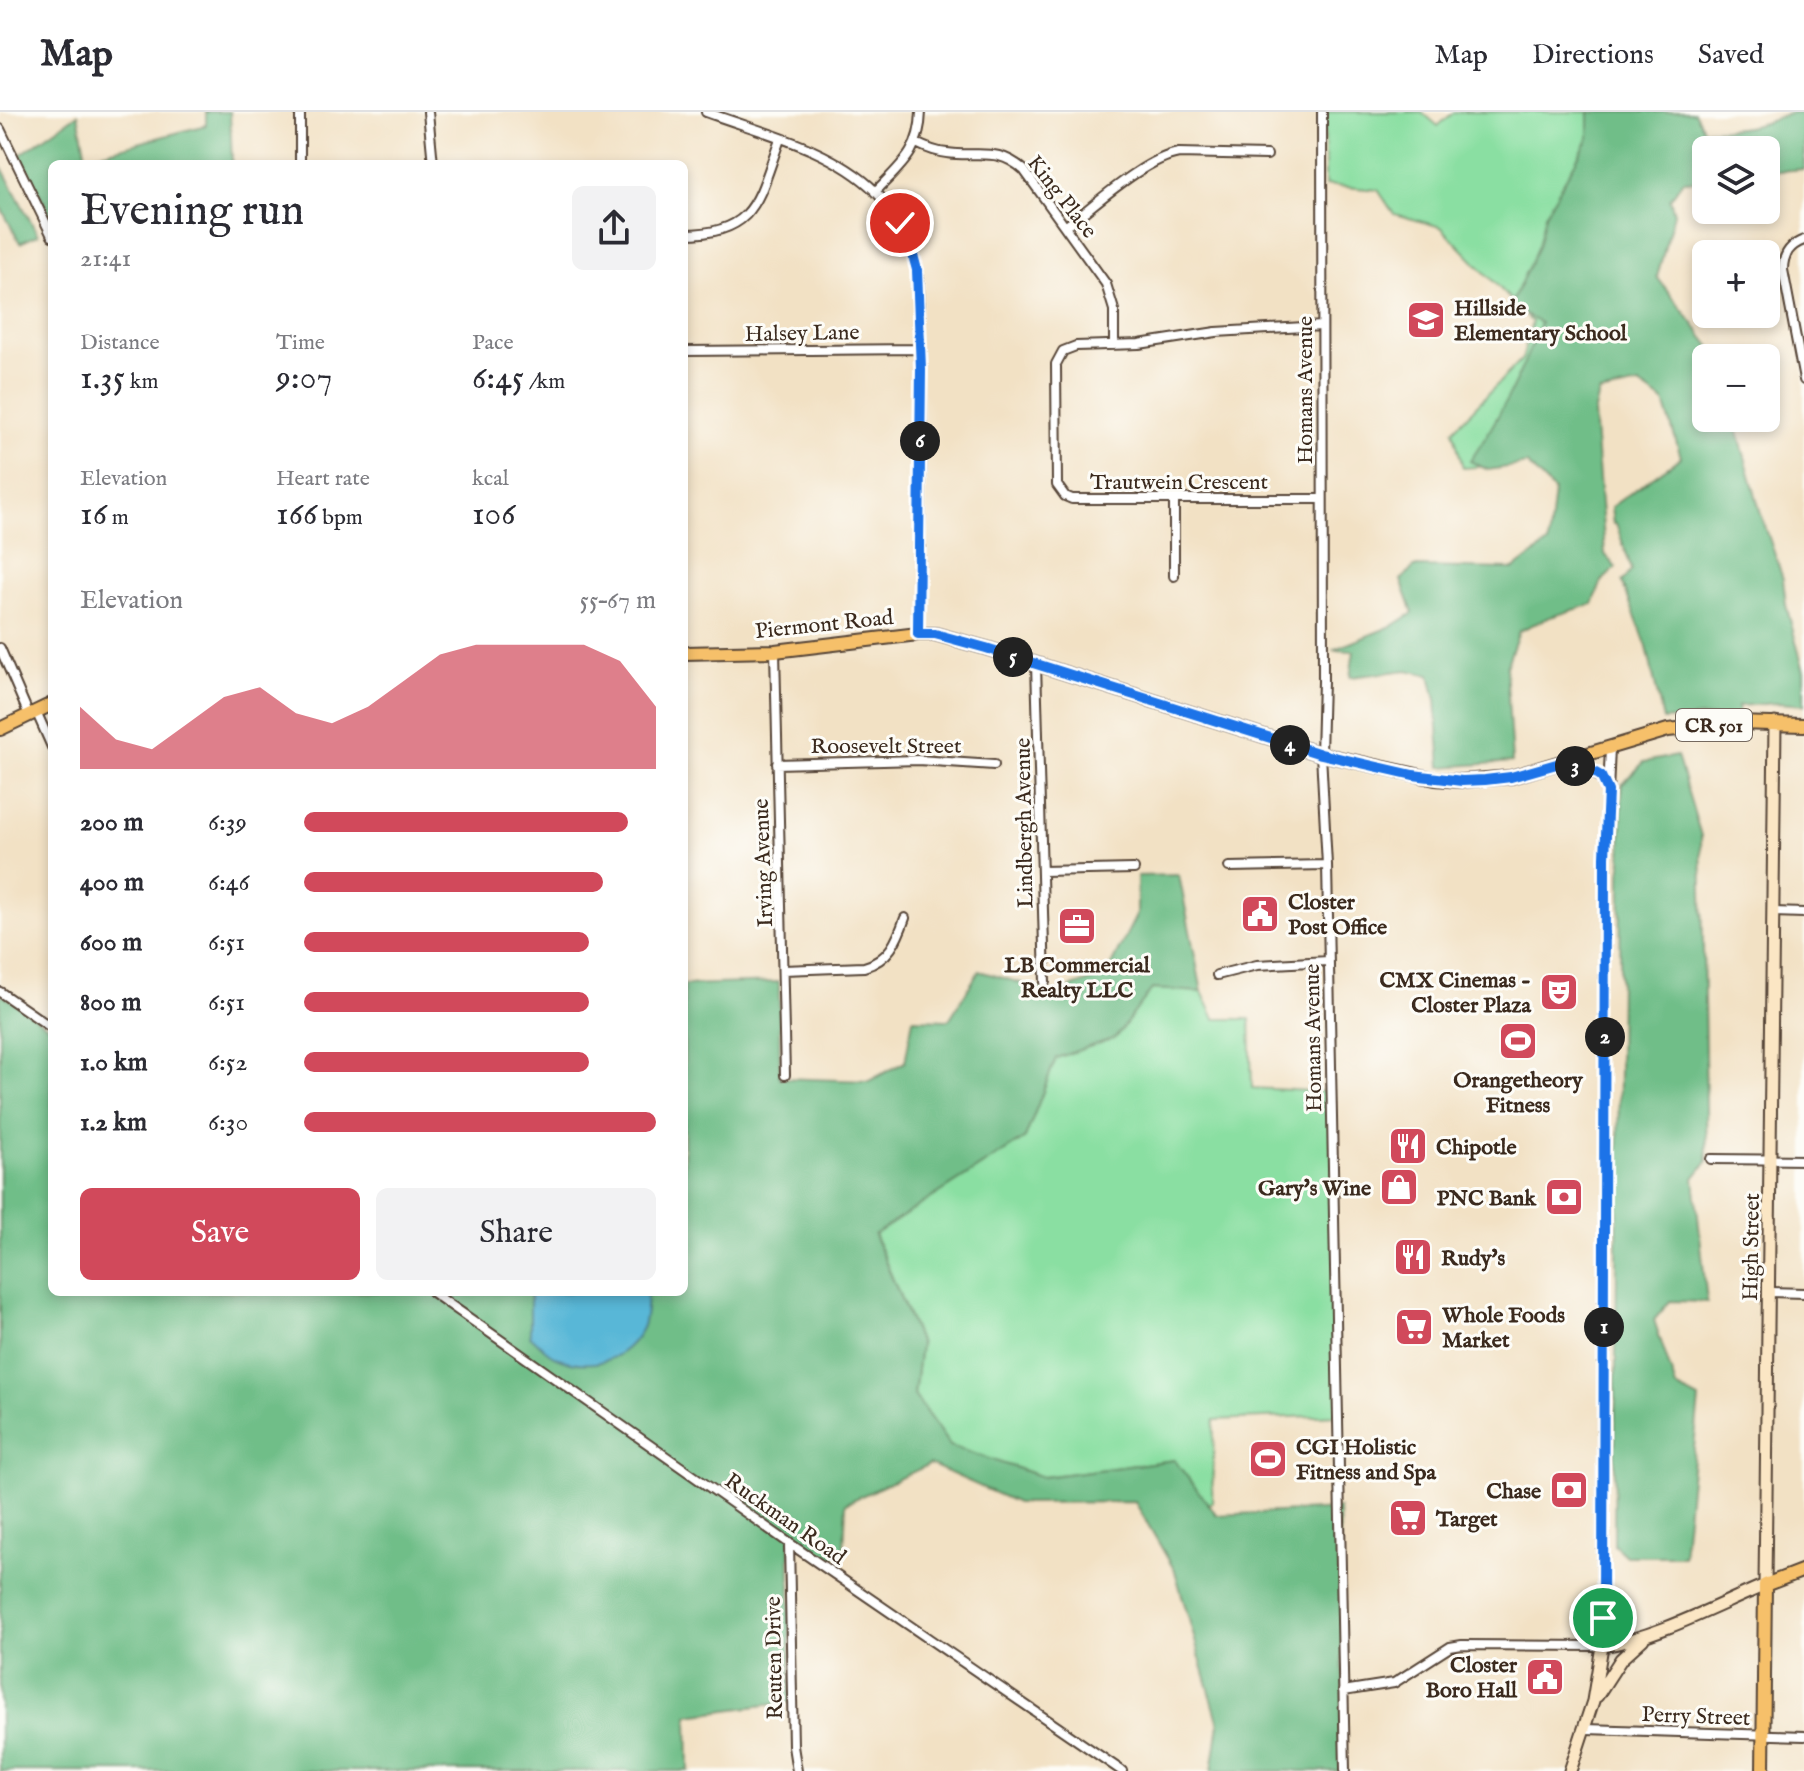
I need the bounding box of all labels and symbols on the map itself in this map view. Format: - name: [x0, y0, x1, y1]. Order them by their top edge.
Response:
- street label: King Place: [1020, 150, 1103, 244]
- pin: [866, 189, 934, 257]
- place label: Hillside Elementary School: [1454, 295, 1628, 348]
- school or university icon: Hillside Elementary School: [1405, 299, 1447, 341]
- street label: Homans Avenue: [1292, 316, 1320, 464]
- street label: Halsey Lane: [744, 319, 860, 349]
- pin: 6: [900, 421, 940, 461]
- street label: Trautwein Crescent: [1090, 469, 1268, 497]
- street label: Piermont Road: [754, 604, 895, 646]
- pin: 5: [993, 637, 1033, 677]
- road number: CR 501: [1676, 709, 1752, 741]
- pin: 4: [1270, 725, 1310, 765]
- street label: Roosevelt Street: [811, 733, 962, 761]
- street label: Lindbergh Avenue: [1010, 737, 1040, 908]
- pin: 3: [1555, 746, 1595, 786]
- street label: Irving Avenue: [748, 798, 780, 928]
- place label: Closter Post Office: [1288, 889, 1387, 942]
- public building icon: Closter Post Office: [1239, 893, 1281, 935]
- office icon: LB Commercial Realty LLC: [1056, 905, 1098, 947]
- place label: LB Commercial Realty LLC: [1004, 952, 1151, 1005]
- street label: Homans Avenue: [1299, 964, 1329, 1112]
- place label: CMX Cinemas - Closter Plaza: [1379, 967, 1531, 1020]
- theatre icon: CMX Cinemas - Closter Plaza: [1538, 971, 1580, 1013]
- pin: 2: [1585, 1017, 1625, 1057]
- sports icon: Orangetheory Fitness: [1497, 1020, 1539, 1062]
- place label: Orangetheory Fitness: [1453, 1067, 1584, 1120]
- restaurant icon: Chipotle: [1387, 1125, 1429, 1167]
- place label: Chipotle: [1436, 1134, 1517, 1162]
- shop icon: Gary's Wine: [1378, 1166, 1420, 1208]
- place label: Gary's Wine: [1258, 1175, 1371, 1203]
- bank icon: PNC Bank: [1543, 1176, 1585, 1218]
- place label: PNC Bank: [1436, 1185, 1537, 1213]
- street label: High Street: [1737, 1192, 1767, 1301]
- restaurant icon: Rudy's: [1392, 1236, 1434, 1278]
- place label: Rudy's: [1441, 1245, 1505, 1273]
- place label: Whole Foods Market: [1441, 1302, 1565, 1355]
- supermarket icon: Whole Foods Market: [1393, 1306, 1435, 1348]
- pin: 1: [1584, 1307, 1624, 1347]
- place label: CGI Holistic Fitness and Spa: [1296, 1434, 1436, 1487]
- sports icon: CGI Holistic Fitness and Spa: [1247, 1438, 1289, 1480]
- street label: Ruckman Road: [719, 1467, 851, 1572]
- bank icon: Chase: [1548, 1469, 1590, 1511]
- place label: Chase: [1486, 1478, 1541, 1506]
- supermarket icon: Target: [1387, 1497, 1429, 1539]
- place label: Target: [1435, 1506, 1498, 1534]
- pin: [1569, 1584, 1637, 1652]
- street label: Reuten Drive: [760, 1596, 790, 1720]
- place label: Closter Boro Hall: [1425, 1652, 1518, 1705]
- public building icon: Closter Boro Hall: [1524, 1656, 1566, 1698]
- street label: Perry Street: [1641, 1701, 1751, 1733]

